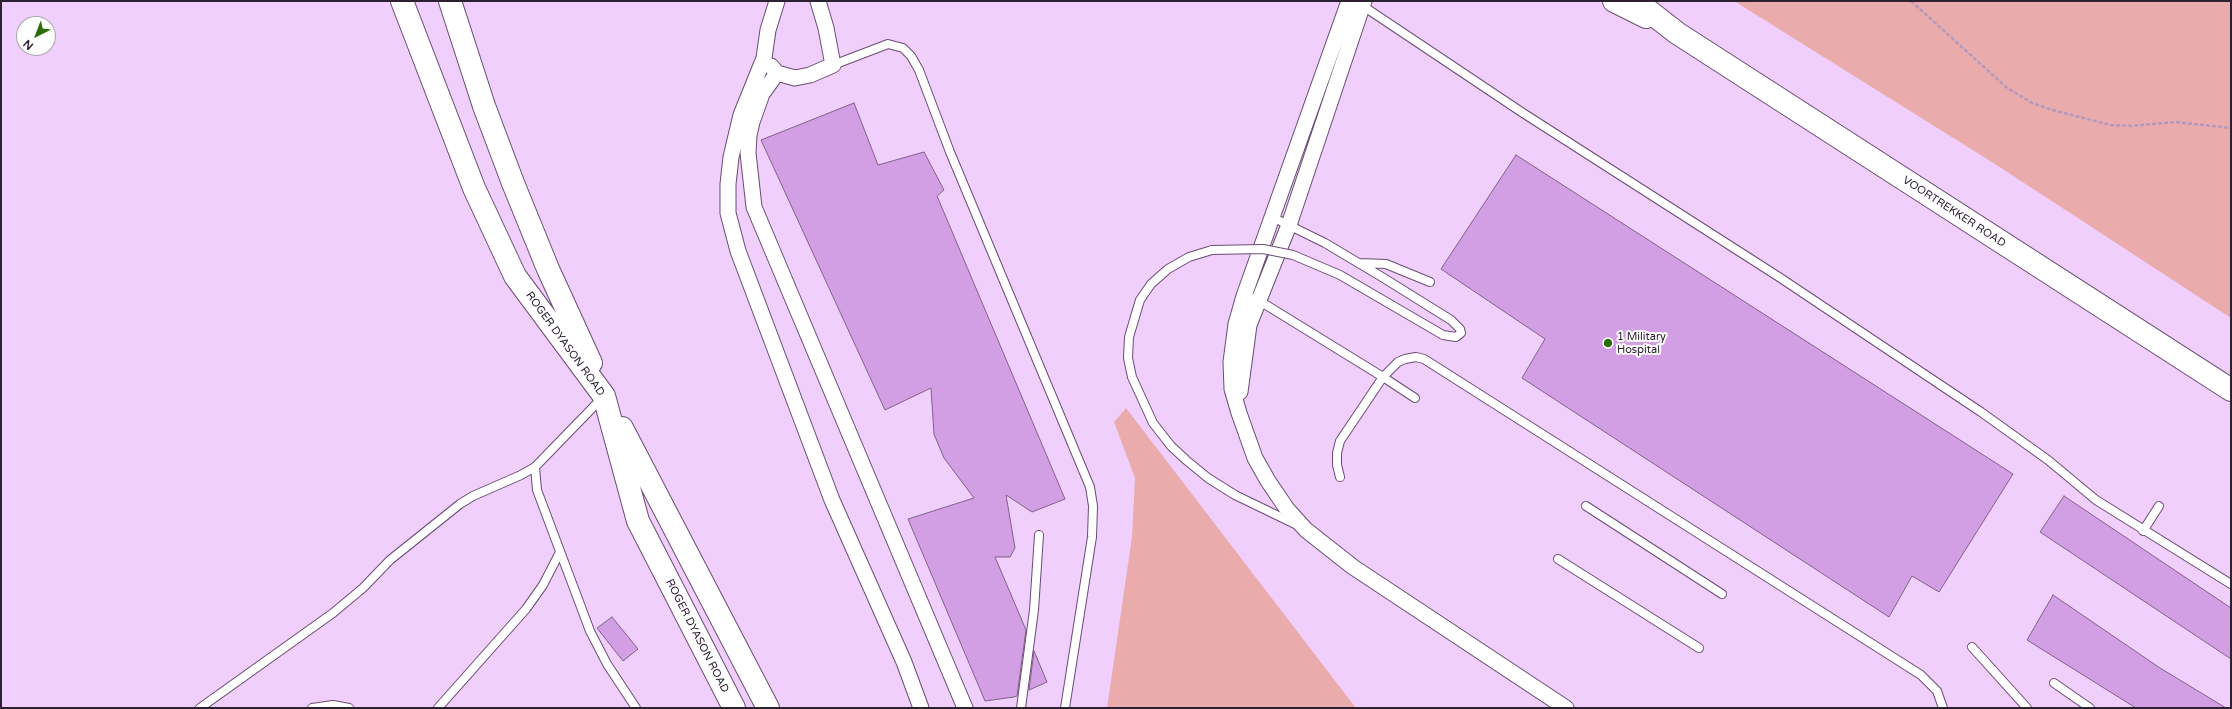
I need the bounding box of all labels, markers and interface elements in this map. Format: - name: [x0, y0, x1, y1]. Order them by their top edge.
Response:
- north arrow: [16, 16, 56, 56]
- text: N: [21, 37, 36, 52]
- street label: VOORTREKKER ROAD: [1900, 174, 2008, 250]
- street label: ROGER DYASON ROAD: [523, 289, 607, 399]
- place label: 1 Military Hospital: [1617, 330, 1666, 356]
- marker: 1 Military Hospital: [1602, 337, 1614, 349]
- street label: ROGER DYASON ROAD: [663, 577, 731, 695]

